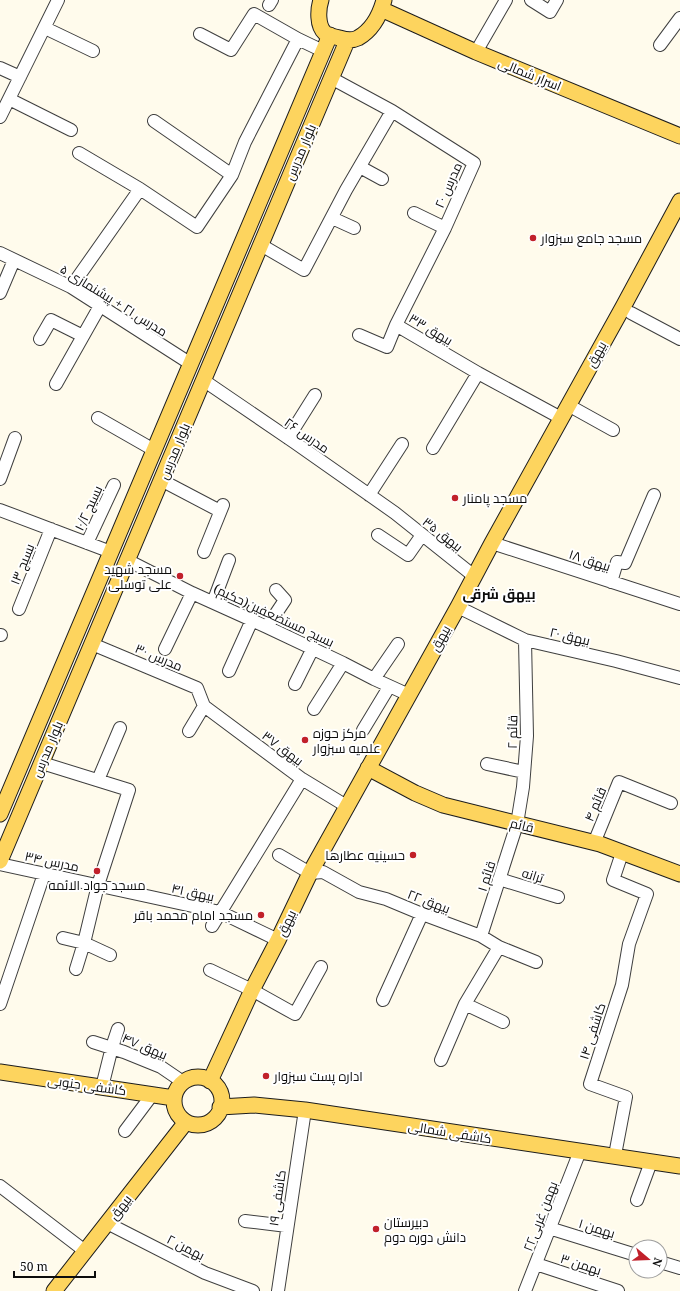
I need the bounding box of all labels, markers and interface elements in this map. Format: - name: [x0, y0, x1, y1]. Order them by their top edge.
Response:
- street label: اسرار شمالی: [496, 53, 564, 95]
- street label: بلوار مدرس: [280, 121, 320, 183]
- street label: مدرس ۲۰: [430, 159, 466, 211]
- place label: مسجد جامع سبزوار: [540, 229, 642, 247]
- marker: مسجد جامع سبزوار: [528, 233, 538, 243]
- street label: مدرس ۲۱ + پیشنمازی ۵: [56, 260, 171, 341]
- street label: بیهق ۳۳: [406, 309, 456, 349]
- street label: بیهق: [581, 338, 611, 370]
- street label: مدرس ۲۶: [281, 413, 333, 457]
- street label: بلوار مدرس: [154, 420, 194, 482]
- street label: بسیج ۱۰/۲: [70, 482, 106, 534]
- place label: مسجد پامنار: [462, 489, 527, 508]
- marker: مسجد پامنار: [450, 493, 460, 503]
- street label: بیهق ۳۵: [419, 513, 467, 555]
- street label: بسیج ۱۳: [6, 541, 38, 587]
- street label: بیهق ۱۸: [567, 545, 613, 575]
- place label: مسجد شهید علی توسلی: [104, 560, 172, 593]
- marker: مسجد شهید علی توسلی: [175, 571, 185, 581]
- street label: بسیج مستضعفین(حکیم): [210, 579, 337, 652]
- district label: بیهق شرقی: [462, 584, 536, 603]
- street label: بیهق: [425, 622, 455, 654]
- street label: بیهق ۲۰: [548, 623, 592, 649]
- street label: مدرس ۳۰: [133, 639, 185, 675]
- street label: قائم ۲: [503, 715, 522, 749]
- street label: بلوار مدرس: [27, 718, 67, 780]
- place label: مرکز حوزه علمیه سبزوار: [312, 724, 381, 757]
- street label: بیهق ۳۷: [258, 726, 308, 770]
- marker: مرکز حوزه علمیه سبزوار: [300, 735, 310, 745]
- street label: قائم ۴: [580, 784, 611, 824]
- street label: قائم: [508, 813, 536, 838]
- street label: مدرس ۳۴: [23, 846, 81, 876]
- place label: حسینیه عطارها: [325, 846, 405, 864]
- marker: حسینیه عطارها: [408, 850, 418, 860]
- street label: قائم ۱: [473, 858, 500, 894]
- street label: ترانه: [520, 863, 547, 887]
- marker: مسجد جواد الائمه: [92, 866, 102, 876]
- place label: مسجد جواد الائمه: [48, 876, 146, 894]
- street label: بیهق ۴۱: [170, 879, 216, 905]
- street label: بیهق ۲۲: [405, 885, 453, 917]
- place label: مسجد امام محمد باقر: [133, 906, 253, 925]
- street label: بیهق: [272, 907, 300, 939]
- marker: مسجد امام محمد باقر: [256, 910, 266, 920]
- street label: کاشفی ۱۴: [574, 1000, 610, 1062]
- street label: بیهق ۴۷: [120, 1028, 170, 1064]
- place label: اداره پست سبزوار: [273, 1067, 363, 1086]
- street label: کاشفی جنوبی: [46, 1071, 128, 1099]
- marker: اداره پست سبزوار: [261, 1071, 271, 1081]
- street label: کاشفی شمالی: [407, 1117, 493, 1147]
- street label: کاشفی ۱۹: [264, 1169, 290, 1227]
- street label: ۲۲بهمن غربی: [518, 1178, 562, 1254]
- street label: بیهق: [104, 1191, 136, 1223]
- place label: دبیرستان دانش دوره دوم: [384, 1213, 466, 1247]
- street label: بهمن ۱: [577, 1214, 617, 1242]
- marker: دبیرستان دانش دوره دوم: [371, 1224, 381, 1234]
- street label: بهمن ۲: [164, 1230, 208, 1264]
- north arrow: [628, 1239, 668, 1279]
- street label: بهمن ۳: [558, 1249, 604, 1279]
- scale bar: [14, 1253, 95, 1279]
- text: N: [649, 1256, 666, 1269]
- text: 50 m: [20, 1258, 48, 1275]

